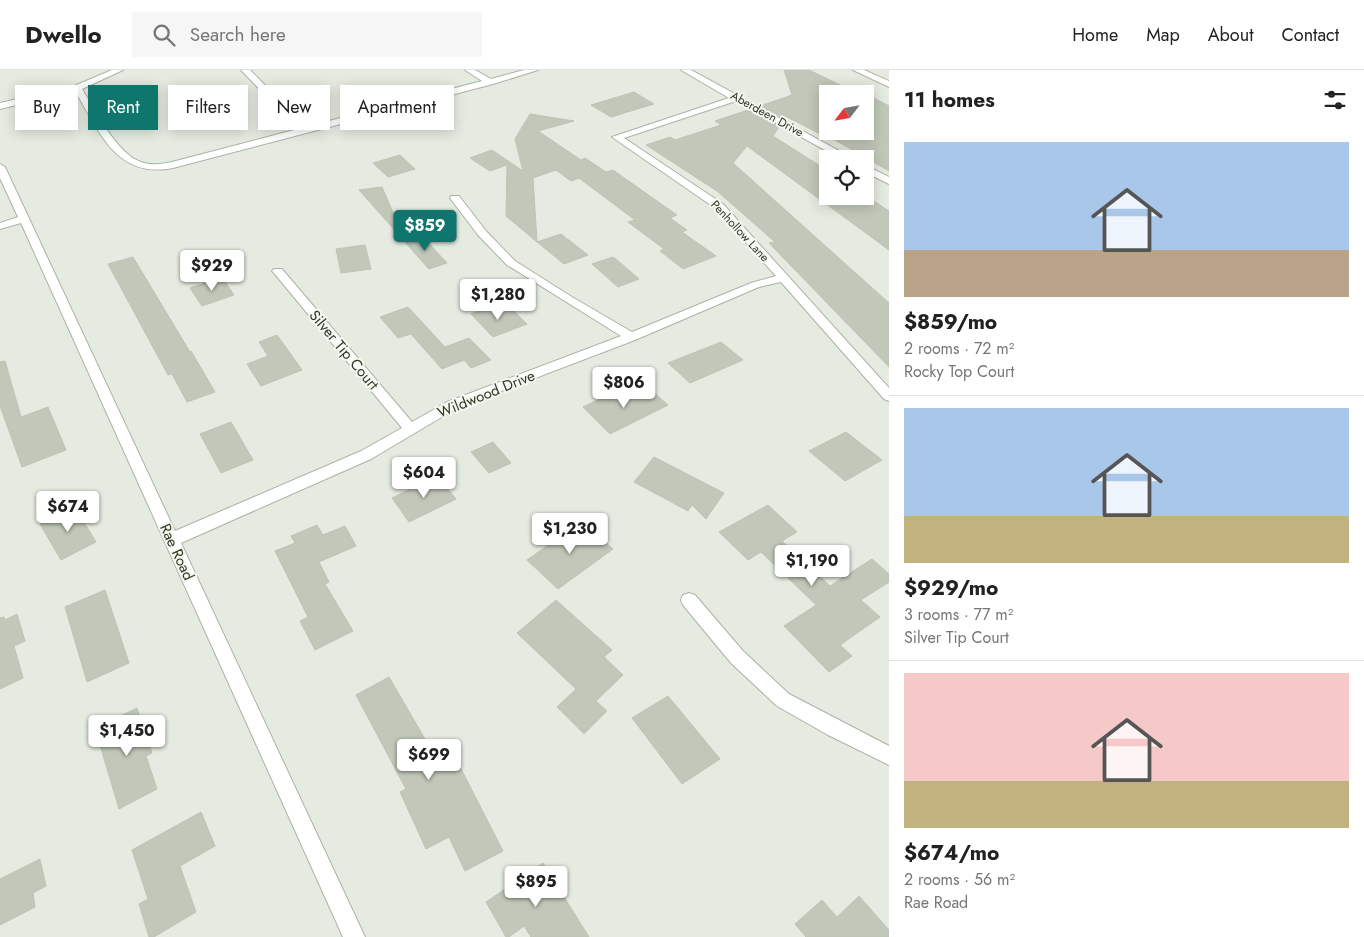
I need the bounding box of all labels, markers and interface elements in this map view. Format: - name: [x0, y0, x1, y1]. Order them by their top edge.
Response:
- search box: [132, 12, 482, 57]
- text: Dwello: [25, 17, 102, 52]
- icon: search: [150, 21, 178, 49]
- text: Search here: [190, 21, 286, 48]
- text: Home: [1072, 22, 1118, 48]
- text: Map: [1146, 22, 1180, 48]
- text: About: [1208, 22, 1253, 48]
- text: Contact: [1281, 22, 1339, 48]
- chip: Buy: [15, 85, 78, 130]
- chip: Rent: [88, 85, 158, 130]
- chip: Filters: [168, 85, 248, 130]
- chip: New: [258, 85, 330, 130]
- chip: Apartment: [340, 85, 454, 130]
- north arrow: [819, 85, 874, 140]
- map controls: [819, 85, 874, 205]
- text: 11 homes: [904, 85, 995, 115]
- icon: filters: [1321, 86, 1349, 114]
- street label: Aberdeen Drive: [727, 87, 807, 141]
- button: locate: [819, 150, 874, 205]
- icon: home: [1082, 175, 1172, 265]
- street label: Penhollow Lane: [707, 196, 773, 266]
- pin: $859: [395, 210, 455, 252]
- text: $859: [404, 214, 446, 237]
- pin: $929: [182, 250, 242, 292]
- text: $929: [191, 254, 233, 277]
- pin: $1,280: [457, 278, 539, 321]
- text: $1,280: [471, 283, 525, 306]
- street label: Silver Tip Court: [304, 305, 384, 395]
- text: $859/mo: [904, 307, 997, 337]
- text: 2 rooms · 72 m²: [904, 337, 1014, 360]
- text: Rocky Top Court: [904, 360, 1014, 383]
- street label: Wildwood Drive: [434, 364, 538, 424]
- pin: $806: [594, 366, 654, 409]
- text: $806: [603, 371, 645, 394]
- icon: home: [1082, 440, 1172, 530]
- pin: $604: [394, 456, 454, 499]
- text: $604: [403, 461, 445, 484]
- pin: $674: [38, 490, 98, 533]
- text: $674: [47, 495, 89, 518]
- pin: $1,230: [529, 512, 611, 555]
- text: $1,230: [543, 517, 597, 540]
- street label: Rae Road: [154, 520, 200, 584]
- pin: $1,190: [771, 544, 853, 587]
- text: $1,190: [786, 549, 838, 572]
- text: $929/mo: [904, 573, 998, 603]
- text: 3 rooms · 77 m²: [904, 603, 1013, 626]
- text: Silver Tip Court: [904, 626, 1009, 649]
- icon: home: [1082, 705, 1172, 795]
- pin: $1,450: [86, 714, 168, 757]
- text: $1,450: [99, 719, 155, 742]
- pin: $699: [399, 738, 459, 781]
- text: $699: [408, 743, 450, 766]
- text: $674/mo: [904, 838, 999, 868]
- pin: $895: [506, 866, 566, 908]
- text: 2 rooms · 56 m²: [904, 868, 1015, 891]
- text: $895: [515, 870, 557, 893]
- text: Rae Road: [904, 891, 968, 914]

